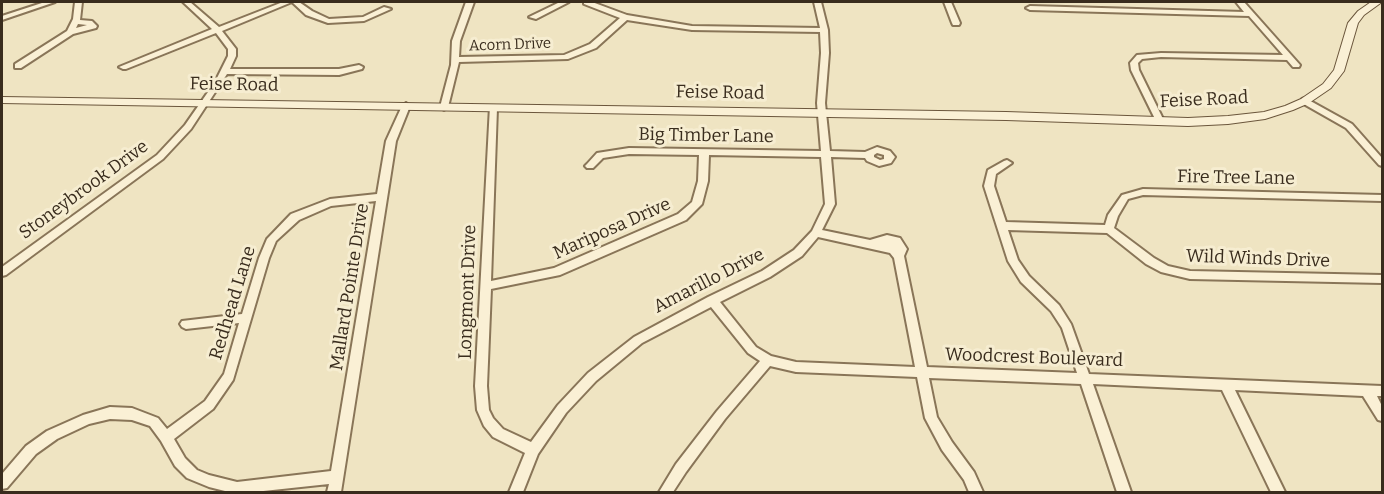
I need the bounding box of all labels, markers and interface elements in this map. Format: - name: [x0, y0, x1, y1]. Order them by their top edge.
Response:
- street label: Acorn Drive: [469, 35, 551, 55]
- street label: Feise Road: [189, 73, 279, 97]
- street label: Feise Road: [675, 81, 765, 105]
- street label: Feise Road: [1159, 87, 1249, 113]
- street label: Big Timber Lane: [638, 124, 774, 148]
- street label: Stoneybrook Drive: [15, 136, 153, 244]
- street label: Fire Tree Lane: [1177, 166, 1295, 190]
- street label: Mariposa Drive: [550, 193, 674, 265]
- street label: Mallard Pointe Drive: [326, 202, 374, 372]
- street label: Longmont Drive: [455, 224, 481, 360]
- street label: Redhead Lane: [205, 243, 261, 363]
- street label: Amarillo Drive: [650, 244, 768, 318]
- street label: Wild Winds Drive: [1186, 246, 1330, 272]
- street label: Woodcrest Boulevard: [944, 344, 1124, 372]

